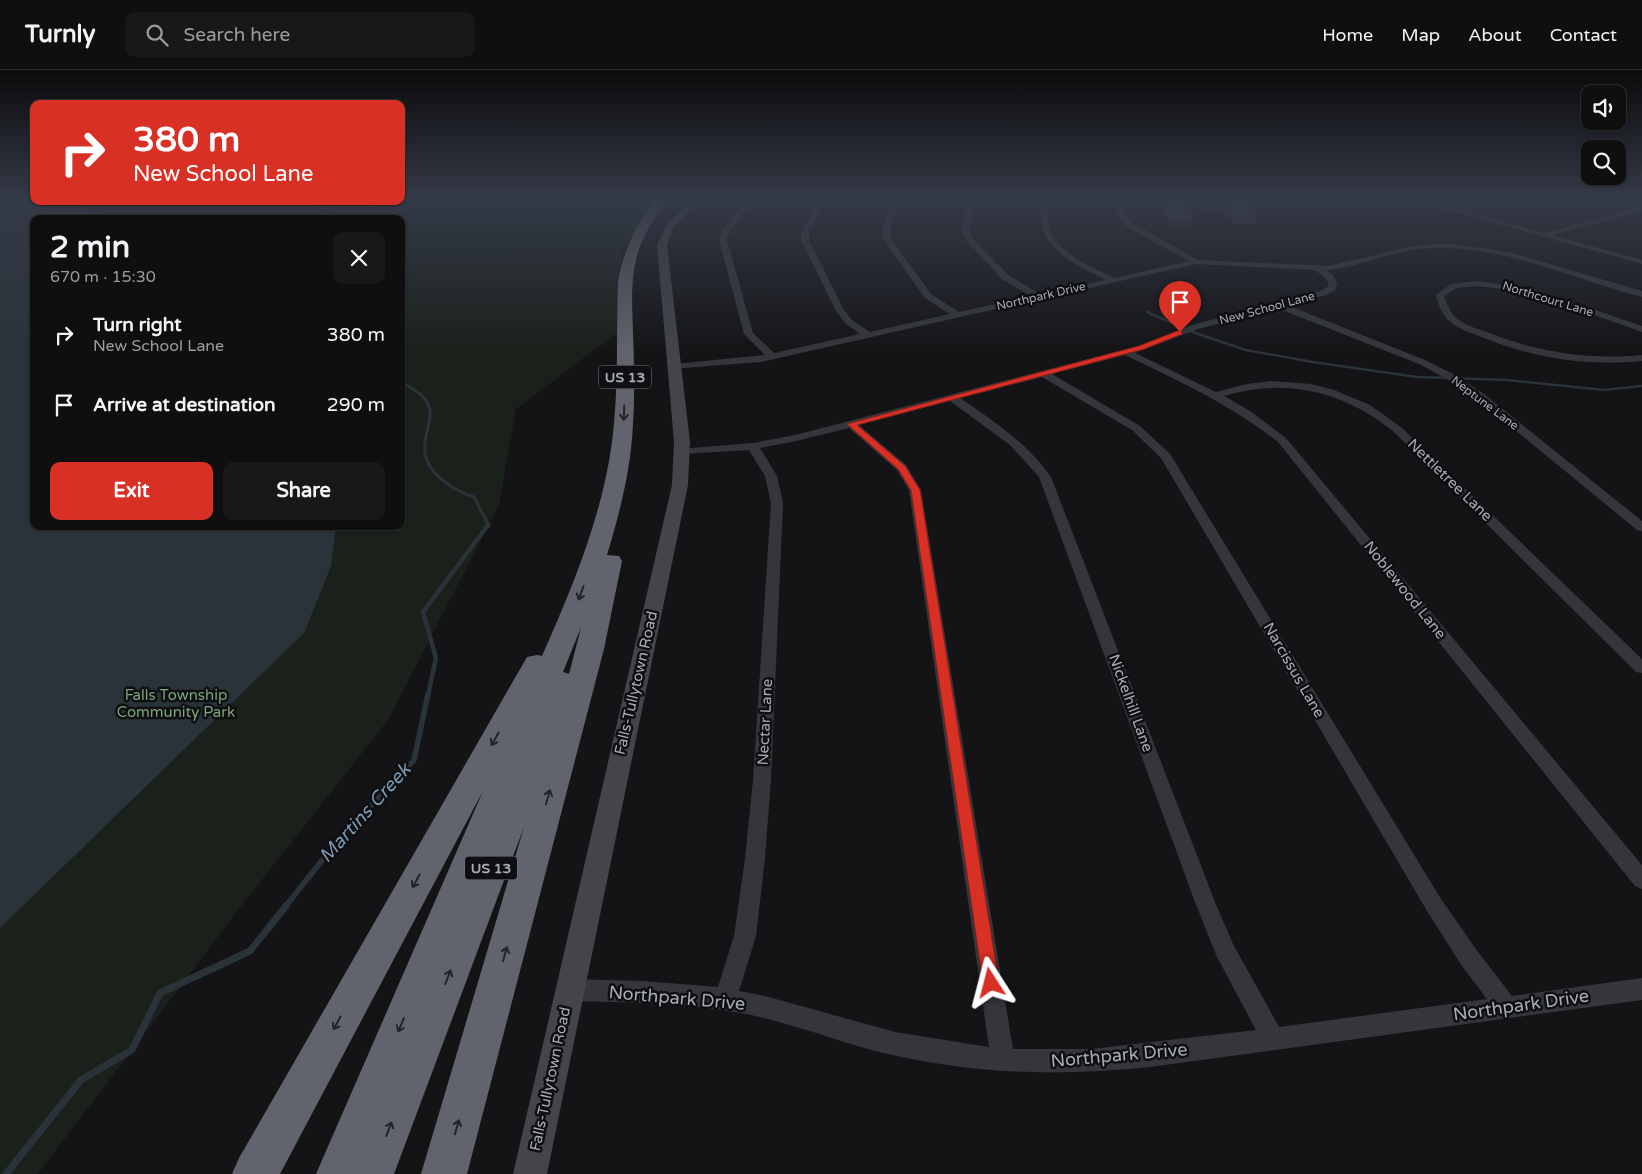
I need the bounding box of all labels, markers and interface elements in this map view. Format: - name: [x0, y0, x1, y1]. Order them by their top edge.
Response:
- search box: [125, 12, 475, 57]
- text: Turnly: [25, 20, 95, 49]
- icon: search: [143, 21, 171, 49]
- text: Search here: [183, 24, 290, 46]
- text: Home: [1322, 24, 1373, 46]
- text: Map: [1401, 24, 1440, 46]
- text: About: [1468, 24, 1522, 46]
- text: Contact: [1550, 24, 1617, 46]
- map controls: [1581, 85, 1626, 185]
- button: sound: [1581, 85, 1626, 130]
- text: 380 m: [133, 119, 240, 161]
- icon: right: [50, 120, 115, 185]
- button: search: [1581, 140, 1626, 185]
- text: New School Lane: [133, 161, 313, 187]
- text: 2 min: [50, 229, 130, 266]
- button: close: [333, 232, 385, 284]
- text: 670 m · 15:30: [50, 267, 156, 287]
- street label: Northpark Drive: [995, 279, 1087, 313]
- street label: Northcourt Lane: [1501, 279, 1595, 320]
- pin: [1159, 281, 1201, 332]
- icon: arrive: [1166, 288, 1194, 316]
- street label: New School Lane: [1218, 288, 1317, 327]
- text: Turn right: [93, 314, 181, 336]
- icon: right: [50, 321, 78, 349]
- text: 380 m: [327, 324, 385, 346]
- text: New School Lane: [93, 336, 224, 356]
- road number: US 13: [599, 366, 651, 388]
- street label: Neptune Lane: [1449, 373, 1522, 433]
- icon: arrive: [50, 391, 78, 419]
- text: Arrive at destination: [93, 394, 276, 416]
- text: 290 m: [327, 394, 385, 416]
- one-way arrow: [620, 405, 629, 421]
- street label: Nettletree Lane: [1404, 435, 1496, 525]
- button: Exit: [50, 462, 213, 520]
- button: Share: [223, 462, 385, 520]
- street label: Noblewood Lane: [1360, 537, 1450, 643]
- one-way arrow: [576, 585, 585, 600]
- street label: Falls-Tullytown Road: [611, 610, 661, 756]
- street label: Narcissus Lane: [1259, 619, 1329, 721]
- street label: Nickelhill Lane: [1105, 652, 1157, 754]
- street label: Nectar Lane: [754, 678, 776, 766]
- park label: Falls Township Community Park: [117, 686, 235, 721]
- one-way arrow: [490, 731, 499, 746]
- water label: Martins Creek: [315, 758, 416, 867]
- one-way arrow: [544, 789, 554, 805]
- road number: US 13: [465, 856, 517, 880]
- one-way arrow: [410, 873, 420, 888]
- one-way arrow: [501, 946, 510, 962]
- position arrow: [964, 956, 1016, 1008]
- one-way arrow: [444, 970, 454, 985]
- street label: Northpark Drive: [608, 981, 746, 1015]
- street label: Northpark Drive: [1452, 985, 1590, 1025]
- street label: Falls-Tullytown Road: [526, 1005, 574, 1153]
- one-way arrow: [332, 1016, 342, 1031]
- one-way arrow: [396, 1017, 405, 1032]
- street label: Northpark Drive: [1050, 1038, 1188, 1072]
- one-way arrow: [452, 1119, 462, 1135]
- one-way arrow: [385, 1121, 394, 1137]

